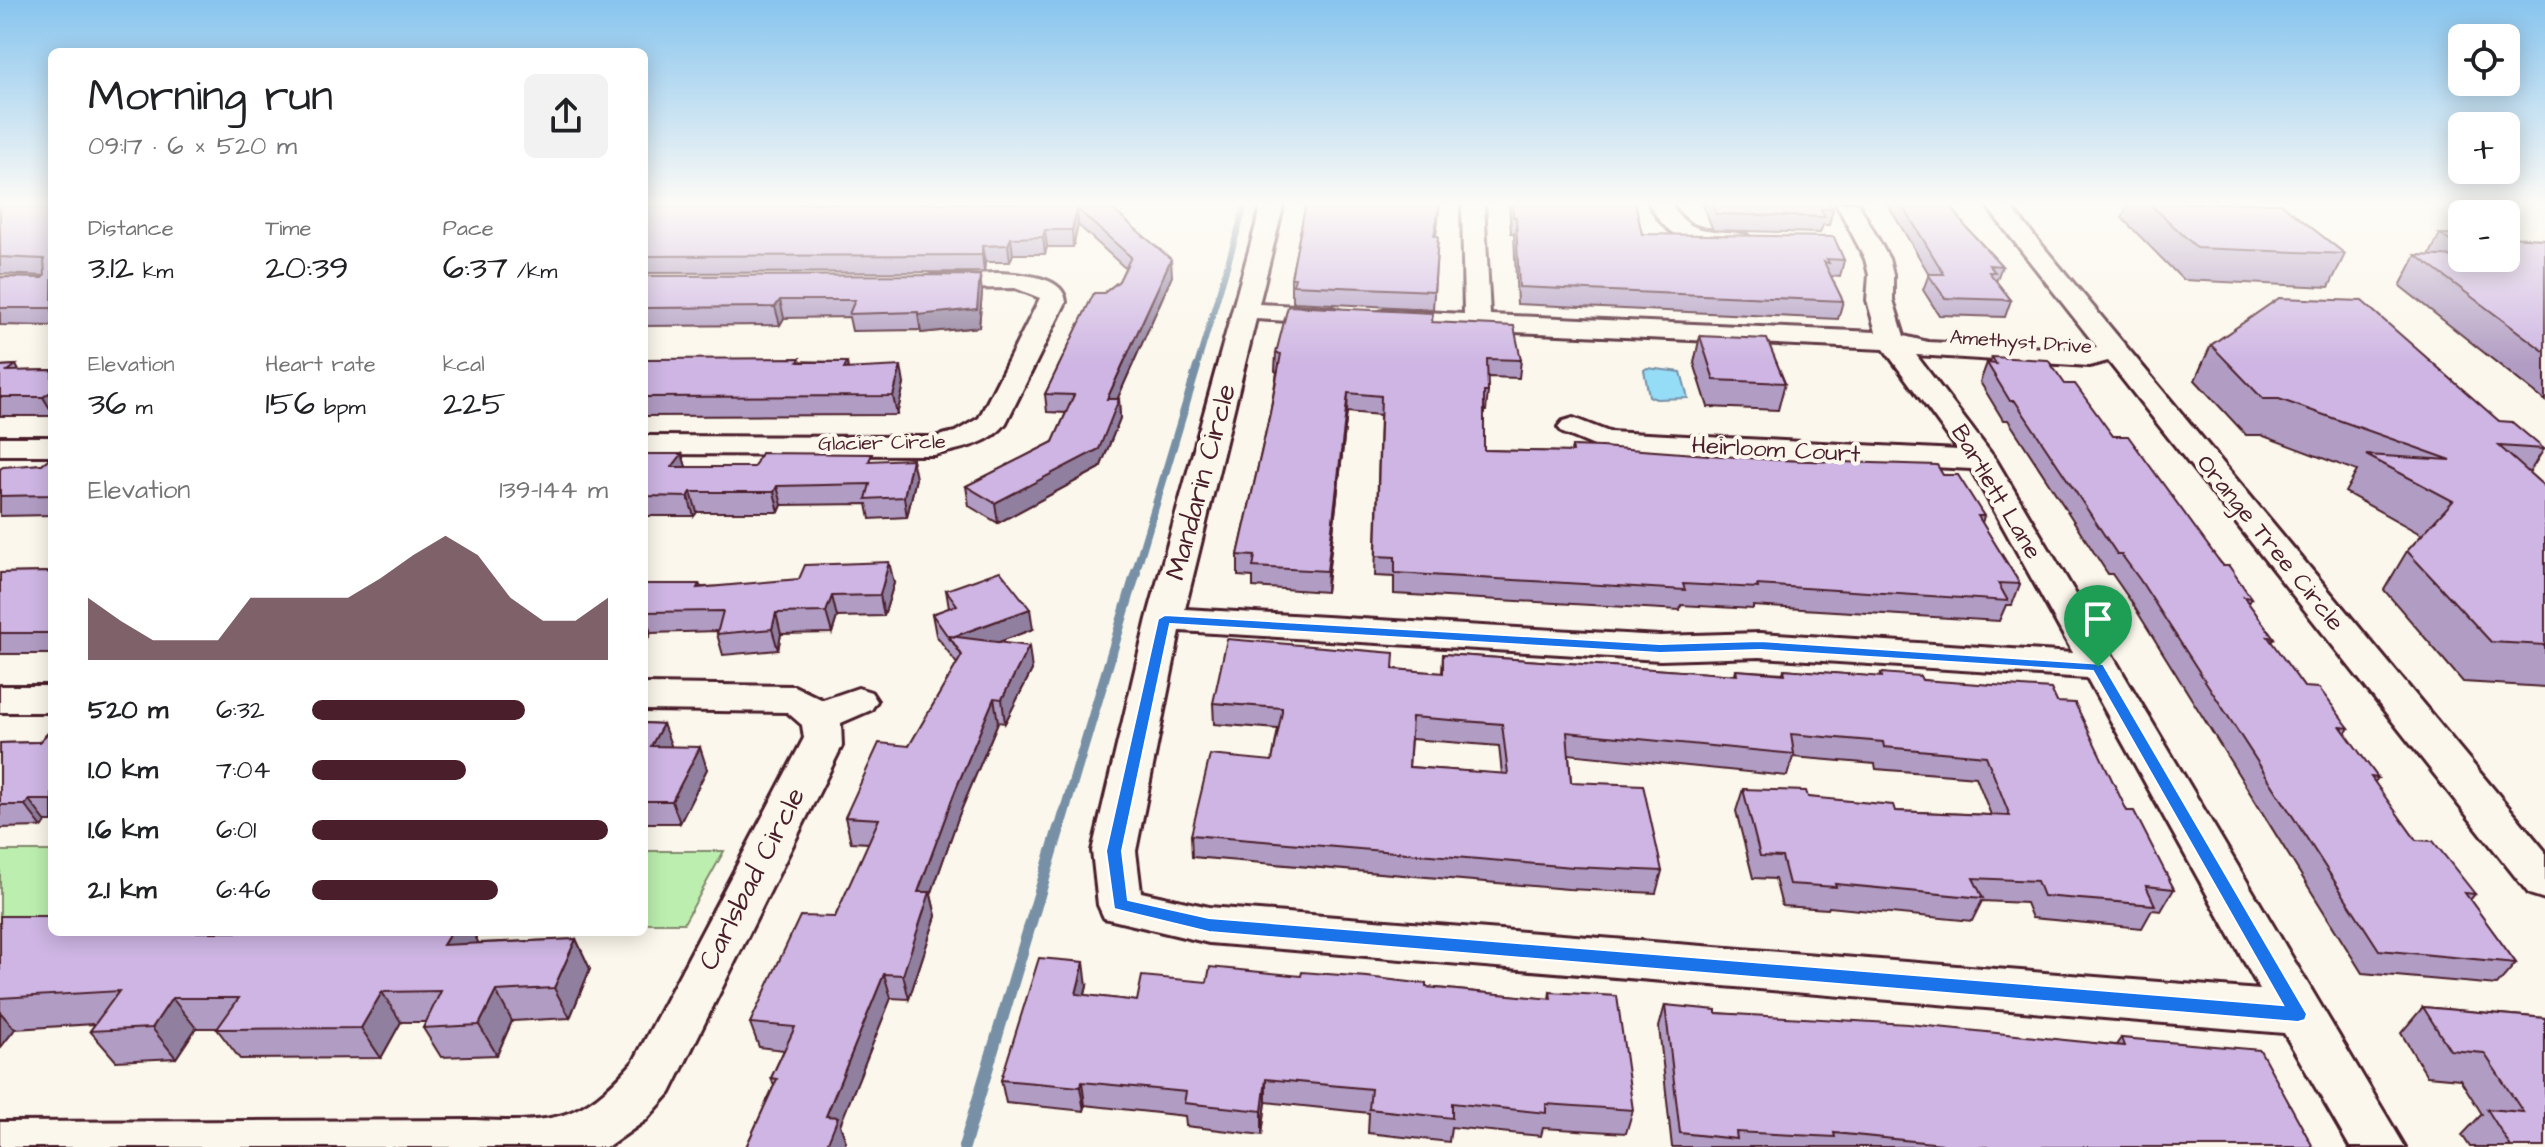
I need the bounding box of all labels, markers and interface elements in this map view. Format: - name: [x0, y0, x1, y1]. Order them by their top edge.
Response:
- map controls: [2448, 24, 2520, 272]
- button: locate: [2448, 24, 2520, 96]
- text: Morning run: [88, 67, 333, 128]
- button: share: [524, 74, 608, 158]
- button: +: [2448, 112, 2520, 184]
- text: 09:17 · 6 × 520 m: [88, 128, 297, 164]
- button: −: [2448, 200, 2520, 272]
- text: Distance: [88, 213, 174, 244]
- text: Time: [265, 213, 311, 244]
- text: Pace: [443, 213, 494, 244]
- text: 3.12: [88, 244, 134, 292]
- text: 20:39: [265, 244, 349, 292]
- text: 6:37: [443, 244, 508, 292]
- text: km: [134, 256, 173, 287]
- text: /km: [508, 256, 557, 287]
- street label: Amethyst Drive: [1949, 323, 2093, 362]
- text: Elevation: [88, 349, 175, 380]
- text: Heart rate: [265, 349, 376, 380]
- text: kcal: [443, 349, 485, 380]
- text: 36: [88, 380, 127, 428]
- text: 156: [265, 380, 315, 428]
- text: 225: [443, 380, 506, 428]
- street label: Mandarin Circle: [1156, 380, 1246, 584]
- text: m: [127, 392, 153, 423]
- text: bpm: [315, 392, 366, 423]
- street label: Bartlett Lane: [1942, 418, 2050, 566]
- street label: Glacier Circle: [818, 428, 946, 458]
- street label: Heirloom Court: [1691, 429, 1862, 471]
- street label: Orange Tree Circle: [2187, 448, 2352, 639]
- text: Elevation: [88, 472, 190, 508]
- text: 139–144 m: [499, 472, 608, 508]
- pin: [2064, 585, 2132, 667]
- icon: arrive: [2076, 597, 2120, 641]
- text: 520 m: [88, 692, 168, 728]
- text: 6:32: [216, 692, 265, 728]
- text: 1.0 km: [88, 752, 158, 788]
- text: 7:04: [216, 752, 270, 788]
- street label: Carlsbad Circle: [689, 781, 815, 977]
- text: 1.6 km: [88, 812, 158, 848]
- text: 6:01: [216, 812, 256, 848]
- text: 2.1 km: [88, 872, 156, 908]
- text: 6:46: [216, 872, 271, 908]

